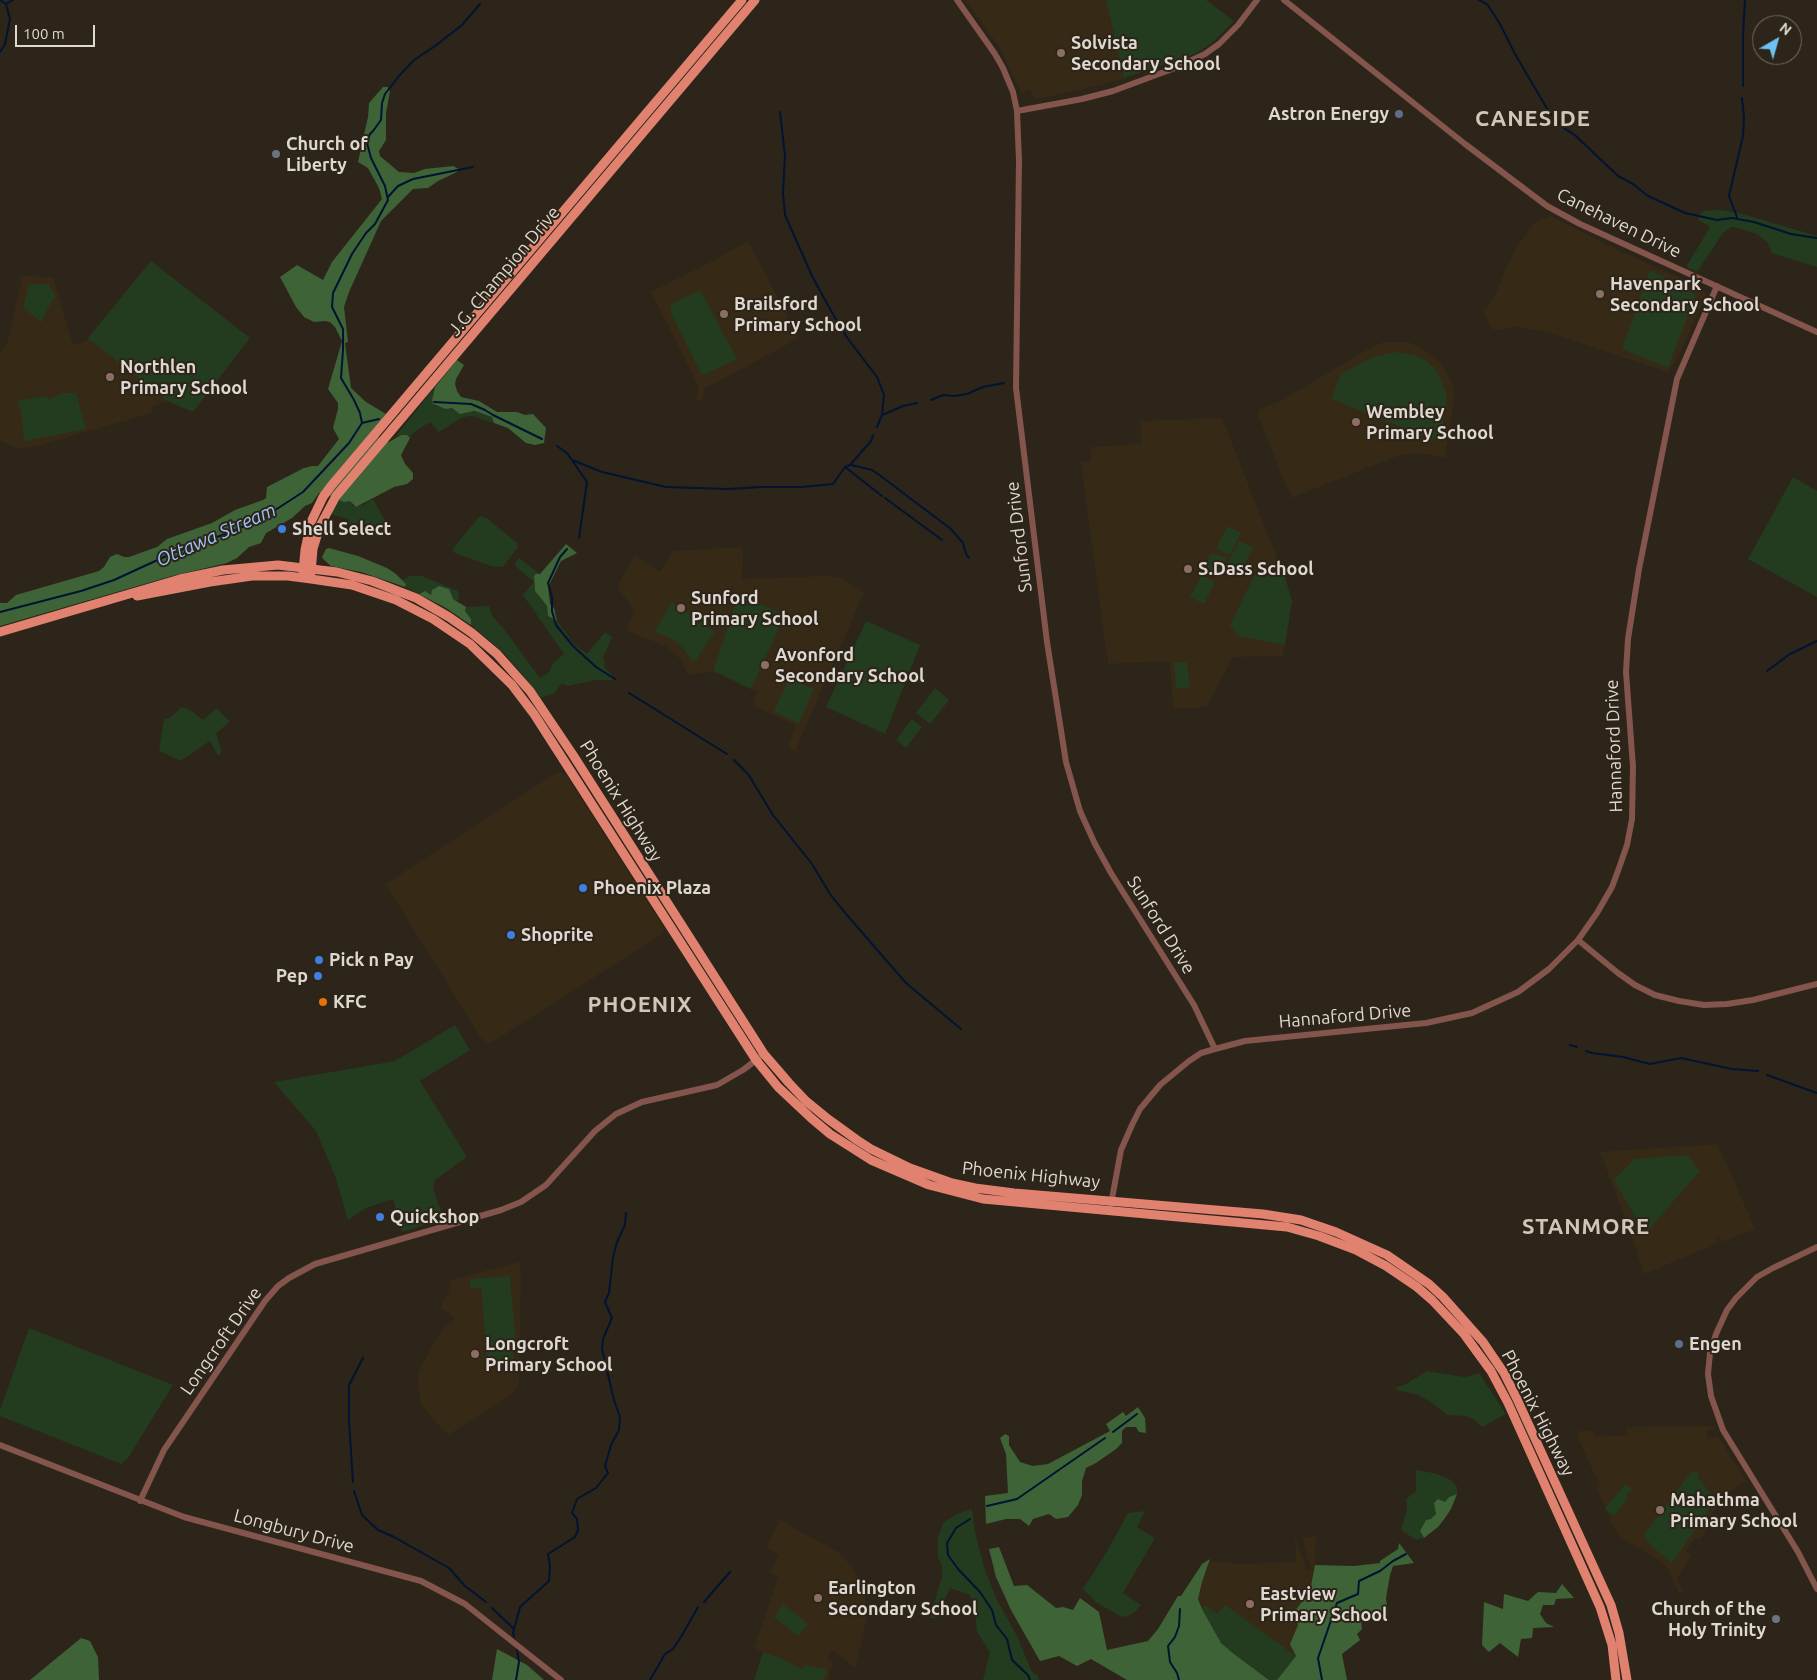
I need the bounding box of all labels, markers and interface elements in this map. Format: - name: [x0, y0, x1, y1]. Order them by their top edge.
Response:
- scale bar: [18, 15, 98, 47]
- north arrow: [1752, 15, 1802, 65]
- text: N: [1777, 19, 1795, 38]
- text: 100 m: [23, 25, 65, 42]
- place label: Solvista Secondary School: [1071, 32, 1220, 74]
- marker: Solvista Secondary School: [1055, 47, 1067, 59]
- place label: Astron Energy: [1268, 103, 1389, 125]
- district label: CANESIDE: [1474, 106, 1592, 132]
- marker: Astron Energy: [1393, 108, 1405, 120]
- place label: Church of Liberty: [286, 133, 368, 176]
- marker: Church of Liberty: [270, 148, 282, 160]
- street label: Canehaven Drive: [1553, 184, 1685, 262]
- street label: J.G. Champion Drive: [444, 202, 564, 340]
- place label: Havenpark Secondary School: [1610, 273, 1759, 316]
- marker: Havenpark Secondary School: [1594, 288, 1606, 300]
- place label: Brailsford Primary School: [734, 293, 862, 336]
- marker: Brailsford Primary School: [718, 308, 730, 320]
- place label: Northlen Primary School: [120, 356, 248, 398]
- marker: Northlen Primary School: [104, 371, 116, 383]
- place label: Wembley Primary School: [1366, 401, 1494, 444]
- marker: Wembley Primary School: [1350, 416, 1362, 428]
- street label: Sunford Drive: [1001, 480, 1037, 594]
- water label: Ottawa Stream: [152, 498, 280, 572]
- place label: Shell Select: [292, 518, 391, 540]
- marker: Shell Select: [276, 523, 288, 535]
- place label: S.Dass School: [1198, 558, 1314, 580]
- marker: S.Dass School: [1182, 563, 1194, 575]
- place label: Sunford Primary School: [691, 587, 819, 630]
- marker: Sunford Primary School: [675, 602, 687, 614]
- place label: Avonford Secondary School: [775, 644, 924, 686]
- marker: Avonford Secondary School: [759, 659, 771, 671]
- street label: Hannaford Drive: [1601, 679, 1627, 813]
- street label: Phoenix Highway: [575, 736, 667, 866]
- street label: Sunford Drive: [1122, 872, 1200, 978]
- place label: Phoenix Plaza: [593, 877, 711, 899]
- marker: Phoenix Plaza: [577, 882, 589, 894]
- place label: Shoprite: [521, 924, 594, 946]
- marker: Shoprite: [505, 929, 517, 941]
- place label: Pick n Pay: [329, 949, 414, 971]
- marker: Pick n Pay: [313, 954, 325, 966]
- place label: Pep: [276, 965, 308, 987]
- marker: Pep: [312, 970, 324, 982]
- place label: KFC: [333, 991, 366, 1013]
- district label: PHOENIX: [587, 992, 693, 1018]
- marker: KFC: [317, 996, 329, 1008]
- street label: Hannaford Drive: [1278, 999, 1412, 1033]
- street label: Phoenix Highway: [961, 1157, 1101, 1193]
- place label: Quickshop: [390, 1206, 479, 1228]
- marker: Quickshop: [374, 1211, 386, 1223]
- district label: STANMORE: [1521, 1214, 1651, 1240]
- street label: Longcroft Drive: [176, 1283, 266, 1399]
- place label: Longcroft Primary School: [485, 1333, 613, 1376]
- place label: Engen: [1689, 1333, 1742, 1355]
- marker: Engen: [1673, 1338, 1685, 1350]
- street label: Phoenix Highway: [1497, 1346, 1579, 1480]
- marker: Longcroft Primary School: [469, 1348, 481, 1360]
- place label: Mahathma Primary School: [1670, 1489, 1798, 1532]
- marker: Mahathma Primary School: [1654, 1504, 1666, 1516]
- street label: Longbury Drive: [231, 1505, 357, 1557]
- place label: Earlington Secondary School: [828, 1577, 977, 1620]
- place label: Eastview Primary School: [1260, 1583, 1388, 1626]
- marker: Earlington Secondary School: [812, 1592, 824, 1604]
- marker: Eastview Primary School: [1244, 1598, 1256, 1610]
- place label: Church of the Holy Trinity: [1651, 1598, 1766, 1640]
- marker: Church of the Holy Trinity: [1770, 1613, 1782, 1625]

